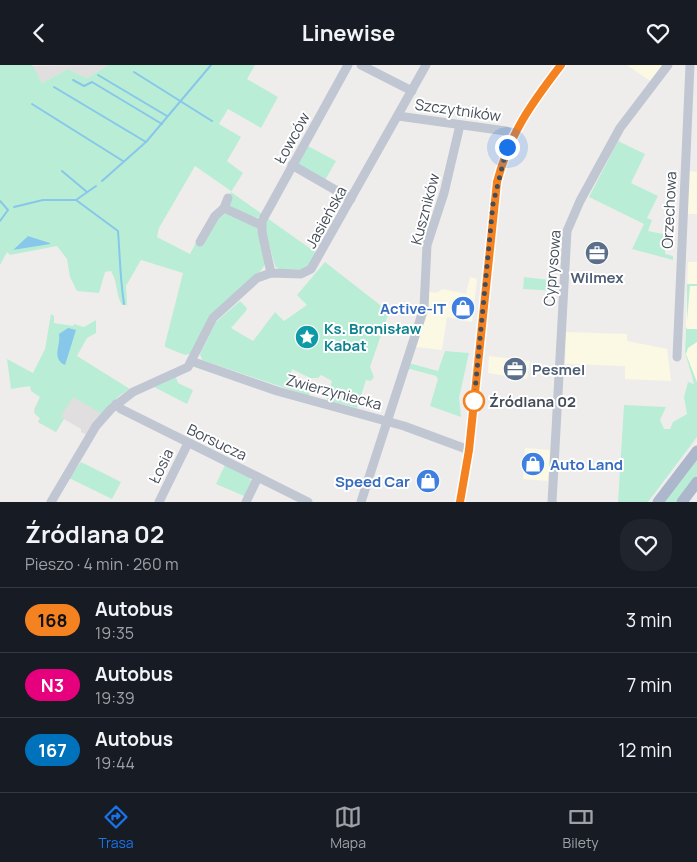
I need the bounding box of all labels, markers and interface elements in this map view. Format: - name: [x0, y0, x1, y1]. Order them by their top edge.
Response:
- text: Linewise: [302, 18, 395, 48]
- icon: back: [25, 19, 53, 47]
- icon: heart: [644, 19, 672, 47]
- street label: Szczytników: [414, 94, 503, 127]
- street label: Łowców: [269, 108, 315, 167]
- your location: [495, 135, 520, 160]
- street label: Kuszników: [405, 171, 445, 247]
- street label: Orzechowa: [656, 171, 682, 249]
- street label: Jasieńska: [300, 182, 352, 252]
- street label: Cyprysowa: [538, 229, 566, 307]
- office icon: Wilmex: [584, 240, 610, 266]
- place label: Wilmex: [570, 267, 624, 288]
- shop icon: Active-IT: [450, 295, 476, 321]
- place label: Active-IT: [380, 298, 446, 319]
- place label: Ks. Bronisław Kabat: [324, 318, 421, 356]
- place icon: Ks. Bronisław Kabat: [294, 324, 320, 350]
- office icon: Pesmel: [502, 356, 528, 382]
- place label: Pesmel: [532, 359, 585, 380]
- street label: Zwierzyniecka: [284, 369, 384, 415]
- marker: Źródlana 02: [463, 390, 485, 412]
- place label: Źródlana 02: [489, 391, 576, 412]
- street label: Borsucza: [184, 419, 250, 465]
- street label: Łosia: [144, 445, 178, 487]
- shop icon: Auto Land: [520, 451, 546, 477]
- place label: Auto Land: [550, 454, 623, 475]
- shop icon: Speed Car: [415, 468, 441, 494]
- place label: Speed Car: [335, 471, 410, 492]
- text: Źródlana 02: [25, 517, 164, 550]
- button: heart: [620, 519, 672, 571]
- text: Pieszo · 4 min · 260 m: [25, 553, 179, 575]
- text: Autobus: [95, 596, 173, 622]
- text: 3 min: [626, 607, 672, 633]
- text: 168: [37, 608, 68, 632]
- text: 19:35: [95, 622, 134, 644]
- text: Autobus: [95, 661, 173, 687]
- text: 7 min: [627, 672, 672, 698]
- text: N3: [41, 673, 64, 697]
- text: 19:39: [95, 687, 135, 709]
- text: Autobus: [95, 726, 173, 752]
- text: 12 min: [618, 737, 672, 763]
- text: 167: [38, 738, 67, 762]
- text: 19:44: [95, 752, 135, 774]
- tab: Trasa: [98, 803, 134, 852]
- tab: Mapa: [330, 803, 366, 852]
- tab: Bilety: [563, 803, 599, 852]

